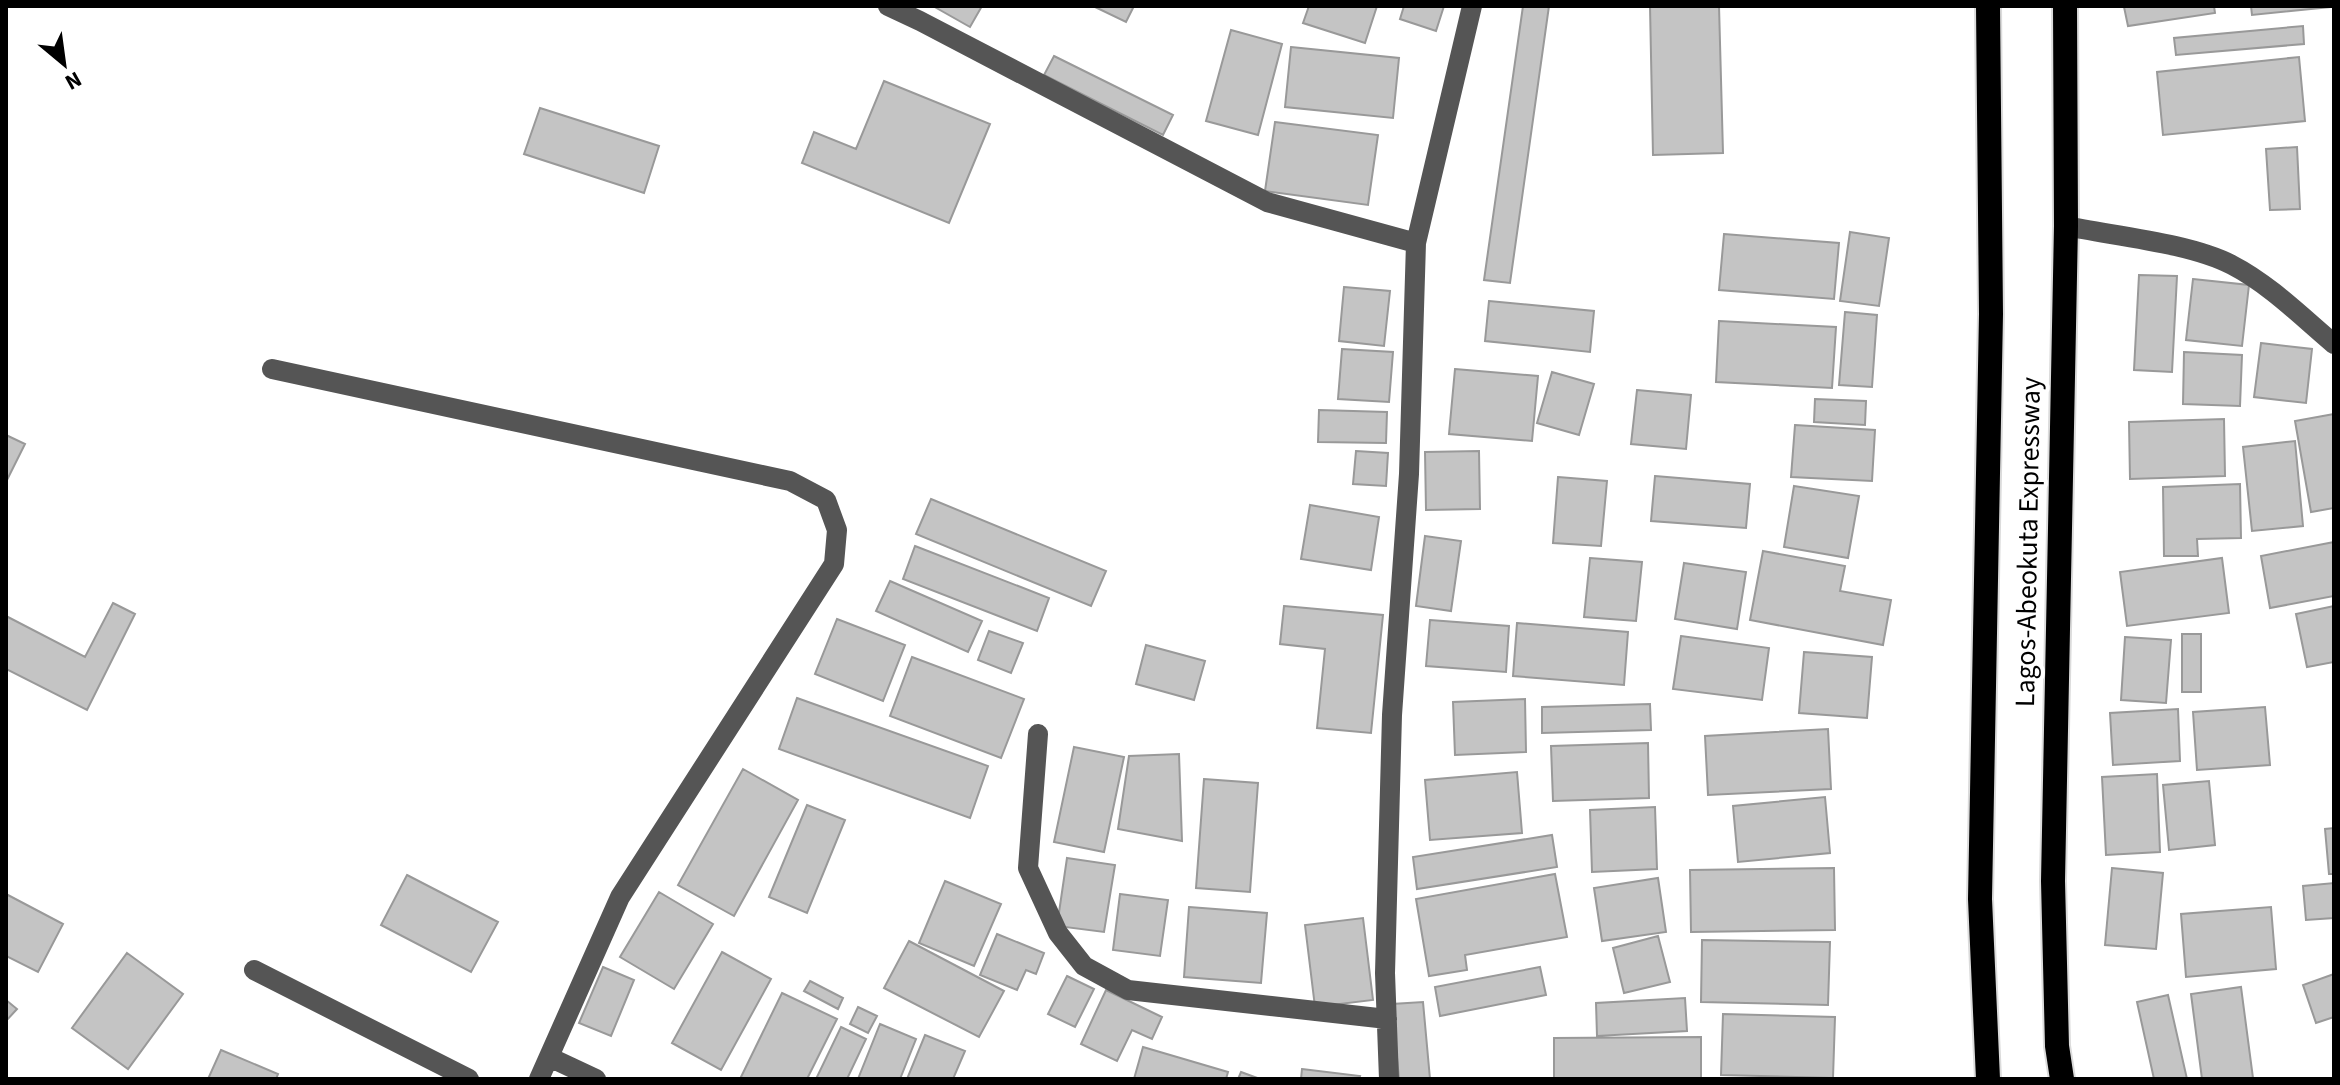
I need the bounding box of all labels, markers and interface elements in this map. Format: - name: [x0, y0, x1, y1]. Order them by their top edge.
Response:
- north arrow: [24, 24, 104, 104]
- text: N: [59, 63, 87, 98]
- street label: Lagos-Abeokuta Expressway: [2005, 377, 2051, 707]

